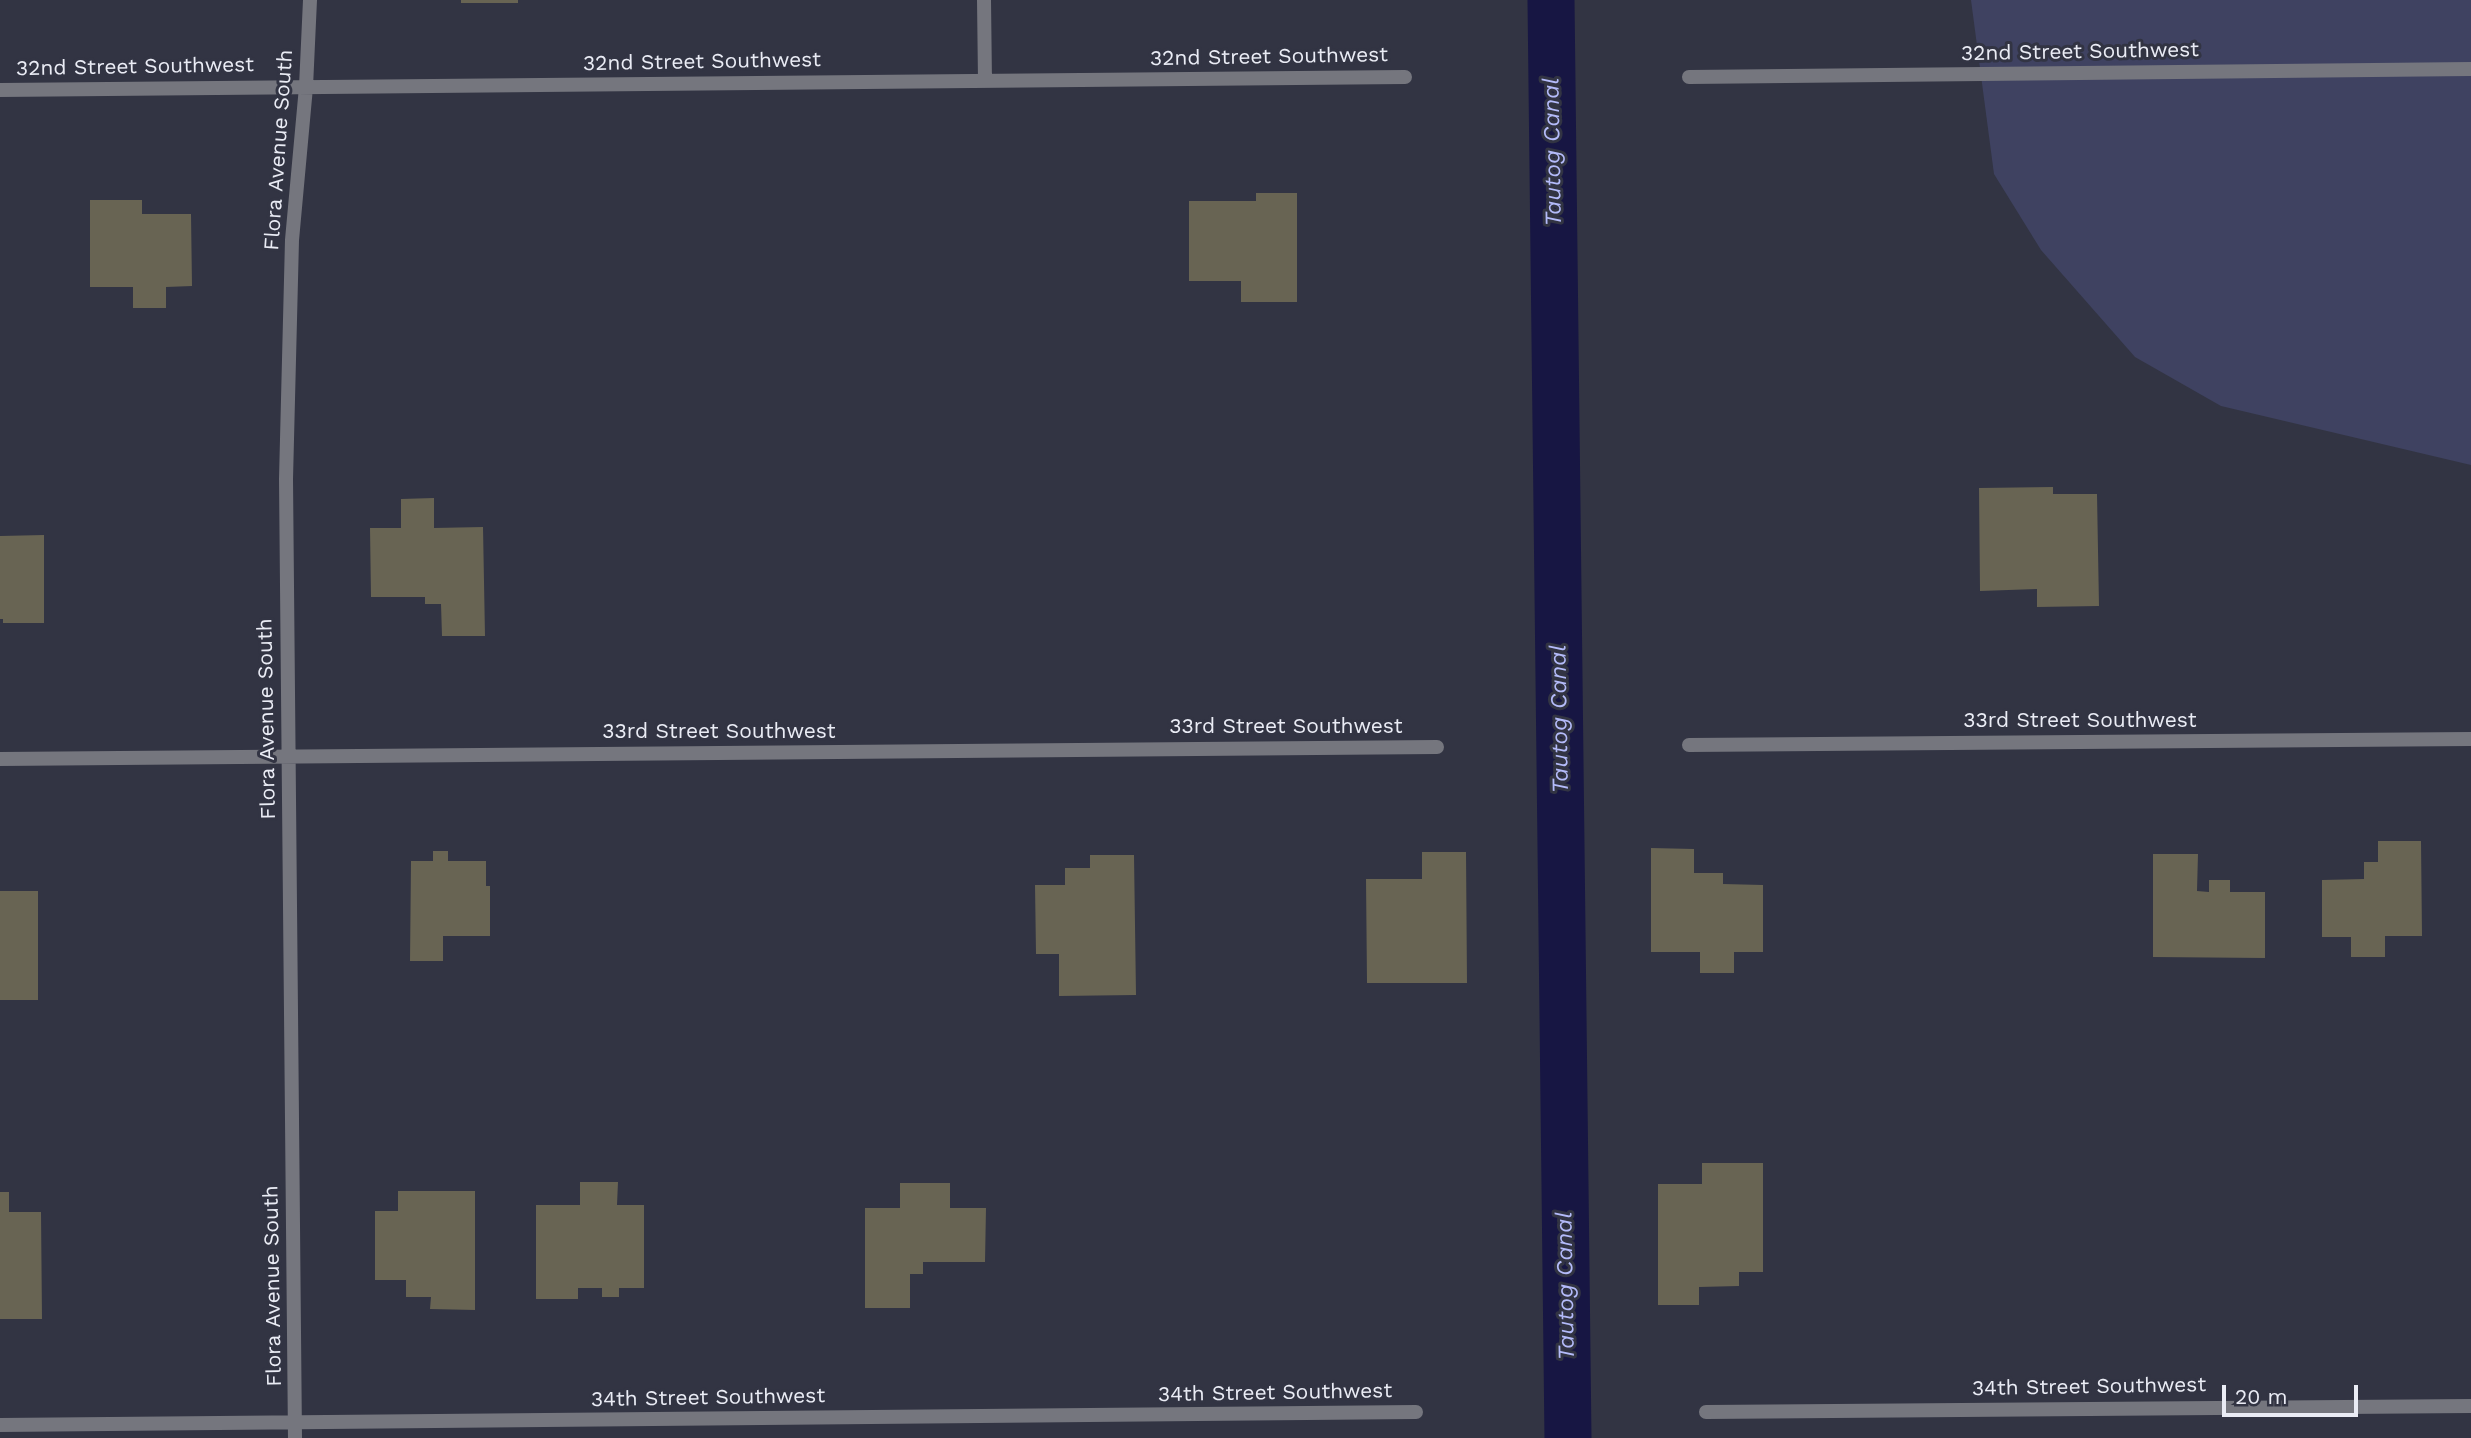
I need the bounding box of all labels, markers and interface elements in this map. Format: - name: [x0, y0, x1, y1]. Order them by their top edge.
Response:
- street label: 32nd Street Southwest: [1961, 37, 2199, 67]
- street label: 32nd Street Southwest: [1150, 42, 1388, 72]
- street label: 32nd Street Southwest: [583, 47, 821, 77]
- street label: Flora Avenue South: [259, 49, 299, 251]
- street label: 32nd Street Southwest: [16, 52, 254, 82]
- water label: Tautog Canal: [1538, 77, 1568, 227]
- street label: Flora Avenue South: [253, 618, 281, 820]
- water label: Tautog Canal: [1545, 644, 1575, 794]
- street label: 33rd Street Southwest: [1963, 708, 2197, 734]
- street label: 33rd Street Southwest: [1169, 714, 1403, 740]
- street label: 33rd Street Southwest: [602, 719, 836, 745]
- street label: Flora Avenue South: [259, 1185, 287, 1387]
- water label: Tautog Canal: [1551, 1211, 1581, 1361]
- street label: 34th Street Southwest: [1972, 1372, 2206, 1402]
- scale bar: [2226, 1372, 2362, 1416]
- street label: 34th Street Southwest: [1158, 1378, 1392, 1408]
- street label: 34th Street Southwest: [591, 1383, 825, 1413]
- text: 20 m: [2235, 1384, 2287, 1409]

